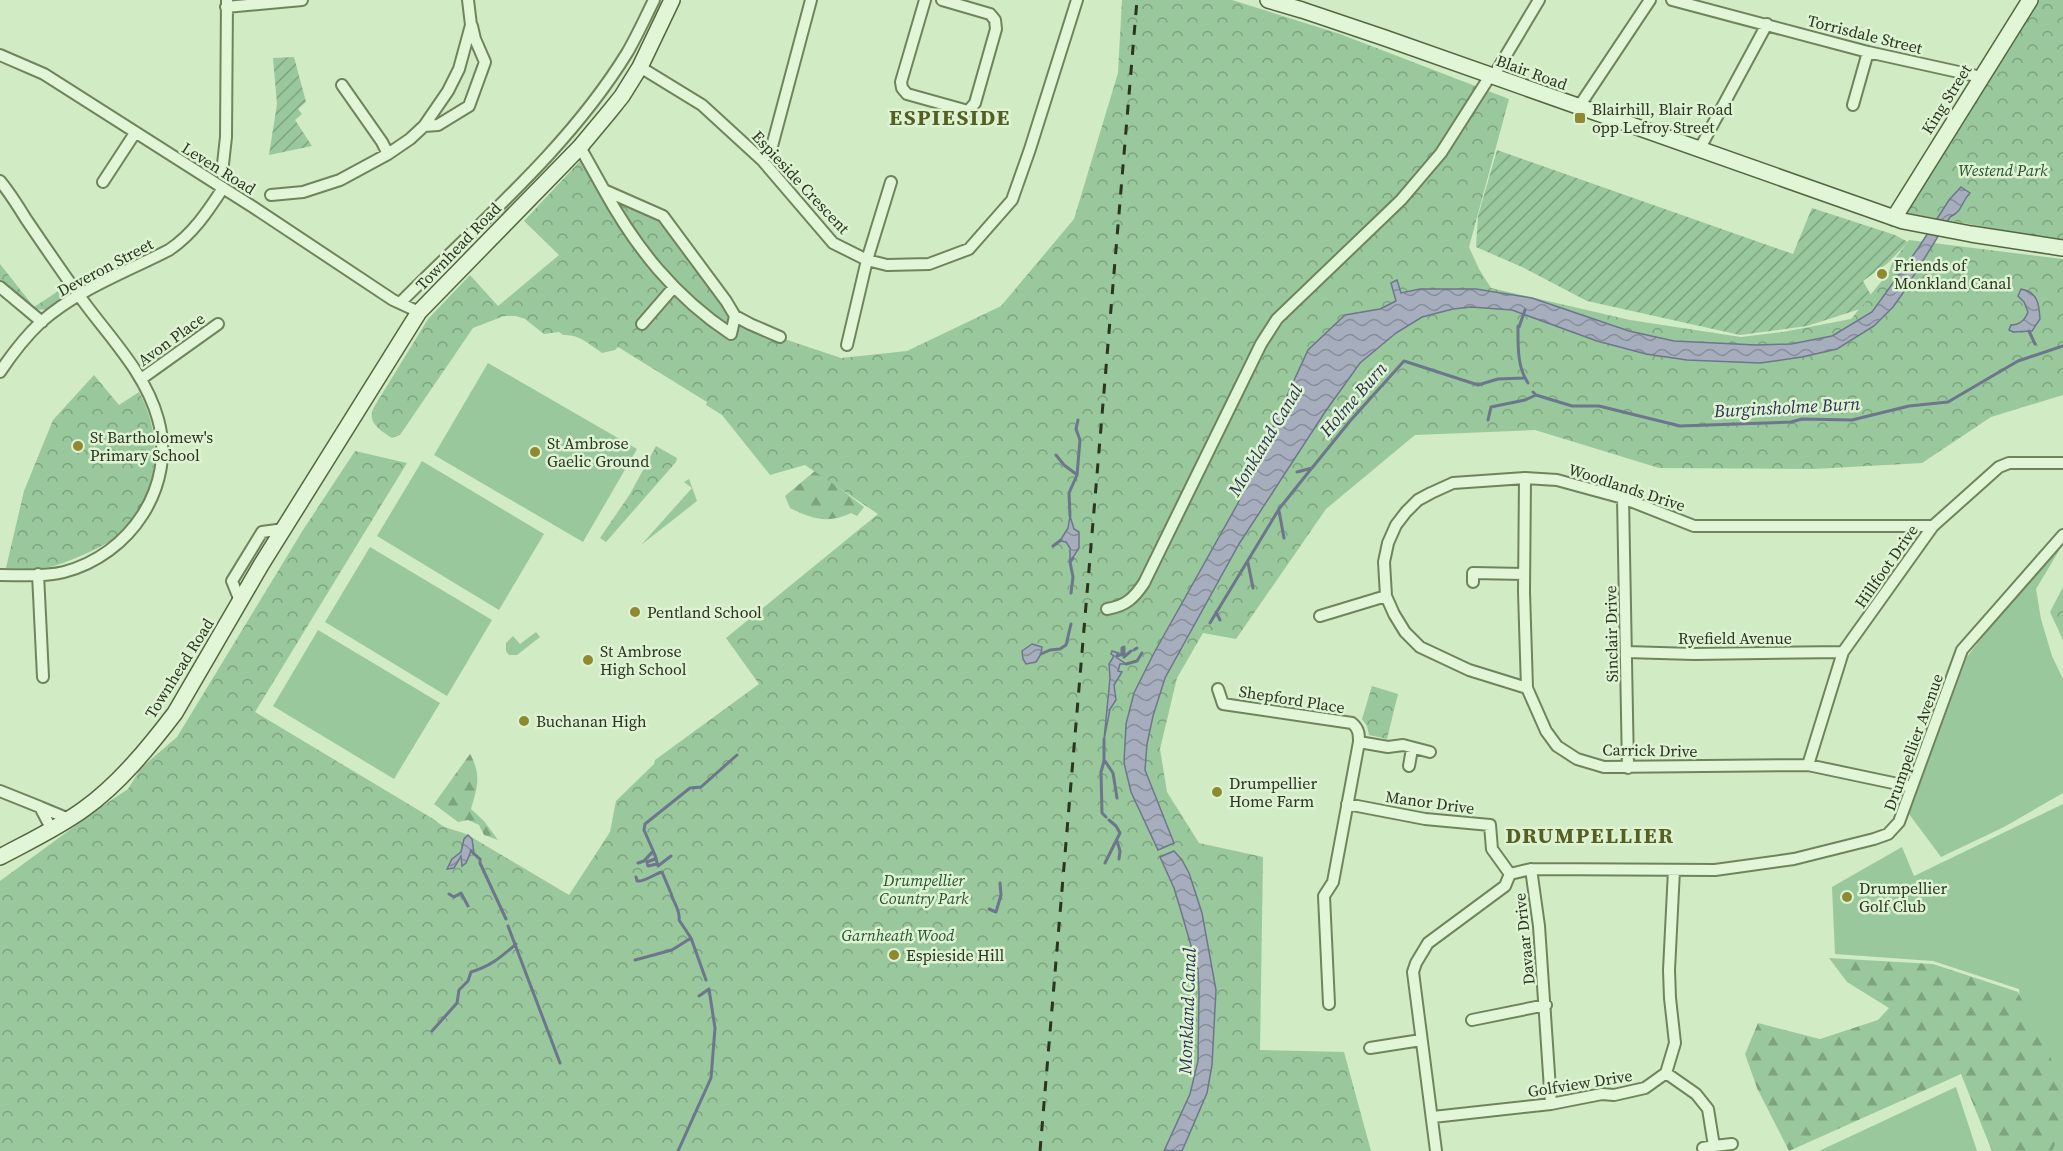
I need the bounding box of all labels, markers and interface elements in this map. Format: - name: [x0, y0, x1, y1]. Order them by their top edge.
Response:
- street label: Torrisdale Street: [1805, 9, 1926, 59]
- street label: Blair Road: [1493, 49, 1571, 95]
- street label: King Street: [1916, 59, 1977, 138]
- place label: Blairhill, Blair Road opp Lefroy Street: [1592, 98, 1733, 138]
- district label: ESPIESIDE: [889, 102, 1011, 132]
- marker: Blairhill, Blair Road opp Lefroy Street: [1573, 111, 1587, 125]
- street label: Espieside Crescent: [747, 126, 855, 239]
- street label: Leven Road: [178, 137, 260, 199]
- park label: Westend Park: [1958, 159, 2048, 181]
- street label: Townhead Road: [410, 197, 506, 295]
- street label: Deveron Street: [53, 232, 157, 301]
- place label: Friends of Monkland Canal: [1894, 254, 2012, 294]
- marker: Friends of Monkland Canal: [1875, 267, 1889, 281]
- street label: Avon Place: [133, 307, 209, 371]
- water label: Holme Burn: [1313, 356, 1392, 442]
- water label: Monkland Canal: [1221, 379, 1308, 501]
- water label: Burginsholme Burn: [1712, 391, 1861, 423]
- place label: St Bartholomew's Primary School: [90, 426, 213, 466]
- place label: St Ambrose Gaelic Ground: [547, 432, 649, 472]
- marker: St Bartholomew's Primary School: [71, 439, 85, 453]
- marker: St Ambrose Gaelic Ground: [528, 445, 542, 459]
- street label: Woodlands Drive: [1566, 458, 1688, 516]
- street label: Hillfoot Drive: [1849, 520, 1923, 612]
- street label: Sinclair Drive: [1599, 585, 1623, 683]
- place label: Pentland School: [647, 601, 762, 623]
- marker: Pentland School: [628, 605, 642, 619]
- street label: Townhead Road: [139, 614, 219, 722]
- street label: Ryefield Avenue: [1678, 627, 1792, 649]
- place label: St Ambrose High School: [600, 640, 687, 680]
- marker: St Ambrose High School: [581, 653, 595, 667]
- street label: Drumpellier Avenue: [1878, 670, 1948, 814]
- street label: Shepford Place: [1238, 680, 1346, 718]
- place label: Buchanan High: [536, 710, 647, 732]
- marker: Buchanan High: [517, 714, 531, 728]
- street label: Carrick Drive: [1602, 738, 1698, 762]
- place label: Drumpellier Home Farm: [1229, 772, 1317, 812]
- marker: Drumpellier Home Farm: [1210, 785, 1224, 799]
- street label: Manor Drive: [1384, 785, 1476, 819]
- district label: DRUMPELLIER: [1505, 820, 1675, 850]
- park label: Drumpellier Country Park: [879, 869, 969, 909]
- place label: Drumpellier Golf Club: [1859, 877, 1947, 917]
- marker: Drumpellier Golf Club: [1840, 890, 1854, 904]
- street label: Davaar Drive: [1508, 892, 1540, 986]
- park label: Garnheath Wood: [842, 924, 955, 946]
- place label: Espieside Hill: [906, 944, 1005, 966]
- water label: Monkland Canal: [1172, 947, 1202, 1076]
- marker: Espieside Hill: [887, 948, 901, 962]
- street label: Golfview Drive: [1526, 1064, 1634, 1102]

